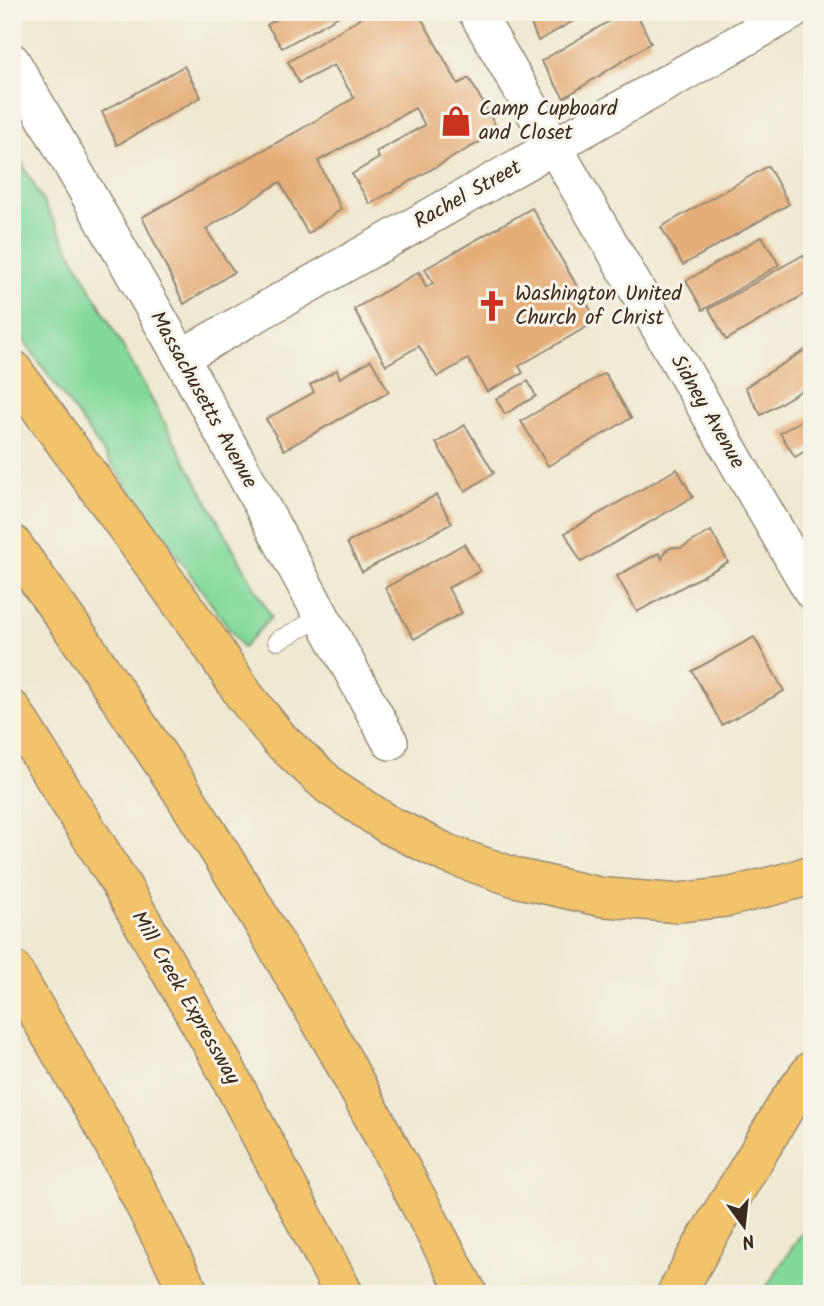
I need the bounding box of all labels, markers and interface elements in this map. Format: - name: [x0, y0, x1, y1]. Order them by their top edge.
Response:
- place label: Camp Cupboard and Closet: [479, 93, 618, 150]
- shop icon: Camp Cupboard and Closet: [439, 104, 473, 138]
- street label: Rachel Street: [408, 151, 529, 238]
- place label: Washington United Church of Christ: [515, 278, 682, 335]
- church icon: Washington United Church of Christ: [475, 289, 509, 323]
- street label: Massachusetts Avenue: [140, 305, 266, 495]
- street label: Sidney Avenue: [661, 349, 753, 476]
- street label: Mill Creek Expressway: [122, 905, 248, 1091]
- north arrow: [708, 1190, 778, 1260]
- text: N: [738, 1224, 758, 1257]

